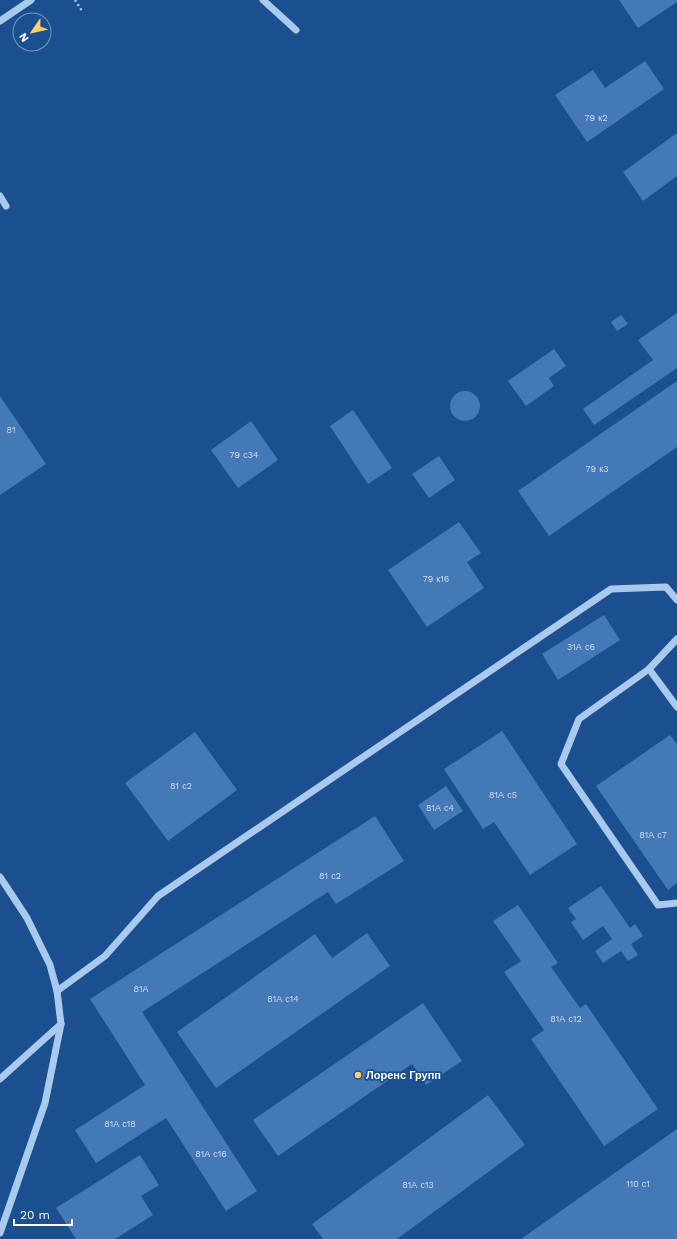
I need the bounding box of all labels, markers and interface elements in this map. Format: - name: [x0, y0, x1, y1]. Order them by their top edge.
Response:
- north arrow: [12, 12, 52, 52]
- text: N: [16, 30, 32, 44]
- house number: 79 к2: [585, 113, 607, 123]
- house number: 81: [6, 425, 16, 435]
- house number: 79 с34: [230, 450, 259, 460]
- house number: 79 к3: [586, 464, 608, 474]
- house number: 79 к16: [423, 574, 449, 584]
- house number: 31А с6: [567, 642, 595, 652]
- house number: 81 с2: [170, 781, 192, 791]
- house number: 81А с5: [489, 790, 517, 800]
- house number: 81А с4: [426, 803, 455, 813]
- house number: 81А с7: [639, 830, 667, 840]
- house number: 81 с2: [319, 871, 341, 881]
- house number: 81А: [133, 984, 149, 994]
- house number: 81А с14: [267, 994, 299, 1004]
- house number: 81А с12: [550, 1014, 582, 1024]
- place label: Лоренс Групп: [366, 1069, 441, 1082]
- marker: Лоренс Групп: [353, 1070, 363, 1080]
- house number: 81А с18: [104, 1119, 136, 1129]
- house number: 81А с16: [195, 1149, 227, 1159]
- house number: 110 с1: [626, 1179, 650, 1189]
- house number: 81А с13: [402, 1180, 434, 1190]
- scale bar: [14, 1201, 72, 1227]
- text: 20 m: [20, 1208, 50, 1222]

